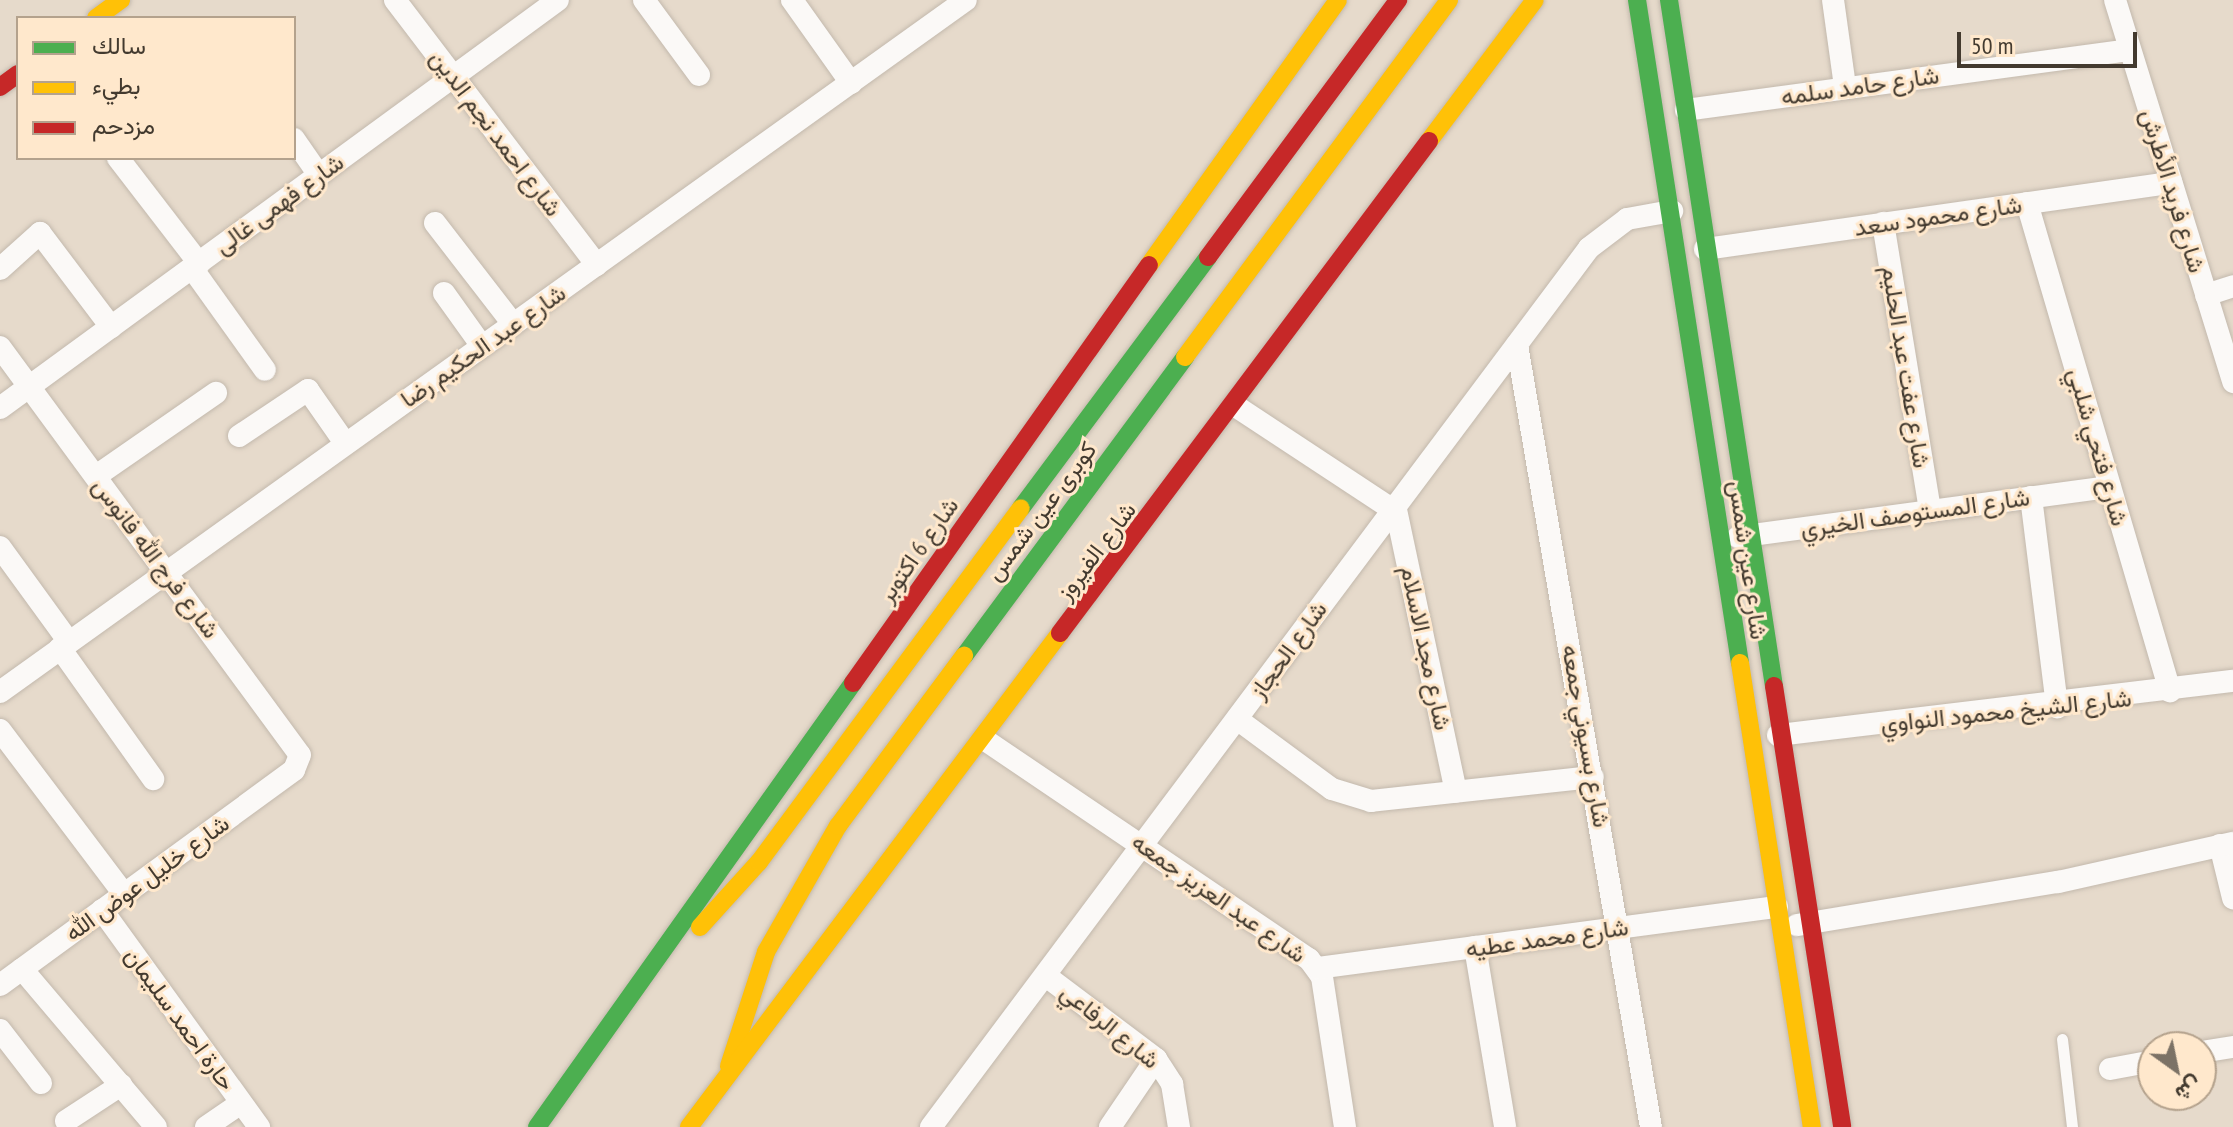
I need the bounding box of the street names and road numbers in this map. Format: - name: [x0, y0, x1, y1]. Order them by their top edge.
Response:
- street label: شارع احمد نجم الدين: [424, 44, 568, 222]
- street label: شارع حامد سلمه: [1779, 61, 1941, 111]
- street label: شارع فريد الأطرش: [2134, 106, 2212, 276]
- street label: شارع فهمى غالى: [209, 148, 349, 260]
- street label: شارع محمود سعد: [1852, 190, 2024, 242]
- street label: شارع عفت عبد الحليم: [1876, 264, 1936, 470]
- street label: شارع عبد الحكيم رضا: [395, 278, 571, 414]
- street label: شارع فتحي شلبي: [2062, 365, 2134, 529]
- street label: كوبرى عين شمس: [979, 436, 1103, 586]
- street label: شارع فرج الله فانوس: [86, 472, 226, 644]
- street label: شارع عين شمس: [1723, 479, 1773, 641]
- street label: شارع المستوصف الخيري: [1799, 483, 2031, 543]
- street label: شارع 6 اكتوبر: [871, 492, 965, 608]
- street label: شارع الفيروز: [1050, 496, 1142, 606]
- street label: شارع مجد الاسلام: [1395, 563, 1457, 733]
- street label: شارع الحجاز: [1243, 596, 1333, 704]
- street label: شارع بسيوني جمعه: [1556, 642, 1616, 830]
- street label: شارع الشيخ محمود النواوي: [1879, 683, 2133, 739]
- street label: شارع خليل عوض الله: [59, 809, 235, 947]
- street label: شارع عبد العزيز جمعه: [1126, 827, 1312, 969]
- street label: شارع محمد عطيه: [1464, 912, 1630, 964]
- street label: حارة احمد سليمان: [118, 942, 242, 1096]
- street label: شارع الرفاعي: [1055, 977, 1165, 1075]

